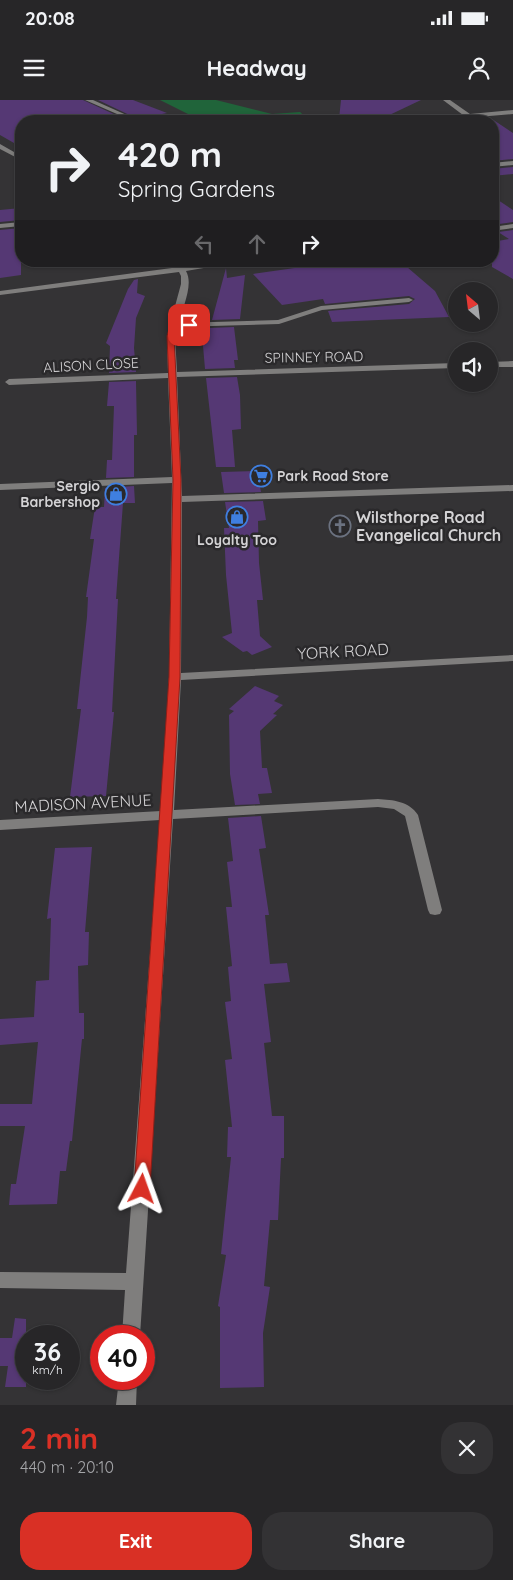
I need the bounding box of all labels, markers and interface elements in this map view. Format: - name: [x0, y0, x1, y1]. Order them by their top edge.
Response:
- text: 20:08: [25, 6, 75, 30]
- icon: menu: [20, 54, 48, 82]
- text: Headway: [206, 54, 307, 82]
- icon: person: [465, 54, 493, 82]
- text: 420 m: [118, 132, 222, 176]
- icon: right: [35, 135, 100, 200]
- text: Spring Gardens: [118, 175, 275, 203]
- icon: left: [190, 230, 218, 258]
- icon: ahead: [243, 230, 271, 258]
- icon: right: [296, 230, 324, 258]
- north arrow: [448, 282, 498, 332]
- map controls: [448, 282, 498, 392]
- pin: [168, 304, 210, 346]
- icon: arrive: [175, 311, 203, 339]
- button: sound: [448, 342, 498, 392]
- street label: SPINNEY ROAD: [264, 347, 364, 367]
- street label: ALISON CLOSE: [43, 354, 139, 376]
- supermarket icon: Park Road Store: [249, 464, 273, 488]
- place label: Park Road Store: [277, 467, 389, 485]
- place label: Sergio Barbershop: [20, 477, 100, 511]
- shop icon: Sergio Barbershop: [104, 482, 128, 506]
- shop icon: Loyalty Too: [225, 505, 249, 529]
- place label: Wilsthorpe Road Evangelical Church: [356, 507, 501, 545]
- church icon: Wilsthorpe Road Evangelical Church: [328, 514, 352, 538]
- place label: Loyalty Too: [197, 531, 277, 549]
- street label: YORK ROAD: [297, 639, 389, 663]
- street label: MADISON AVENUE: [14, 789, 152, 817]
- position arrow: [115, 1162, 167, 1214]
- speed limit sign: 40: [90, 1325, 155, 1390]
- text: 36: [34, 1336, 61, 1367]
- text: km/h: [32, 1362, 63, 1377]
- text: 2 min: [20, 1419, 98, 1457]
- button: close: [441, 1422, 493, 1474]
- text: 440 m · 20:10: [20, 1457, 114, 1477]
- button: Exit: [20, 1512, 252, 1570]
- button: Share: [262, 1512, 493, 1570]

